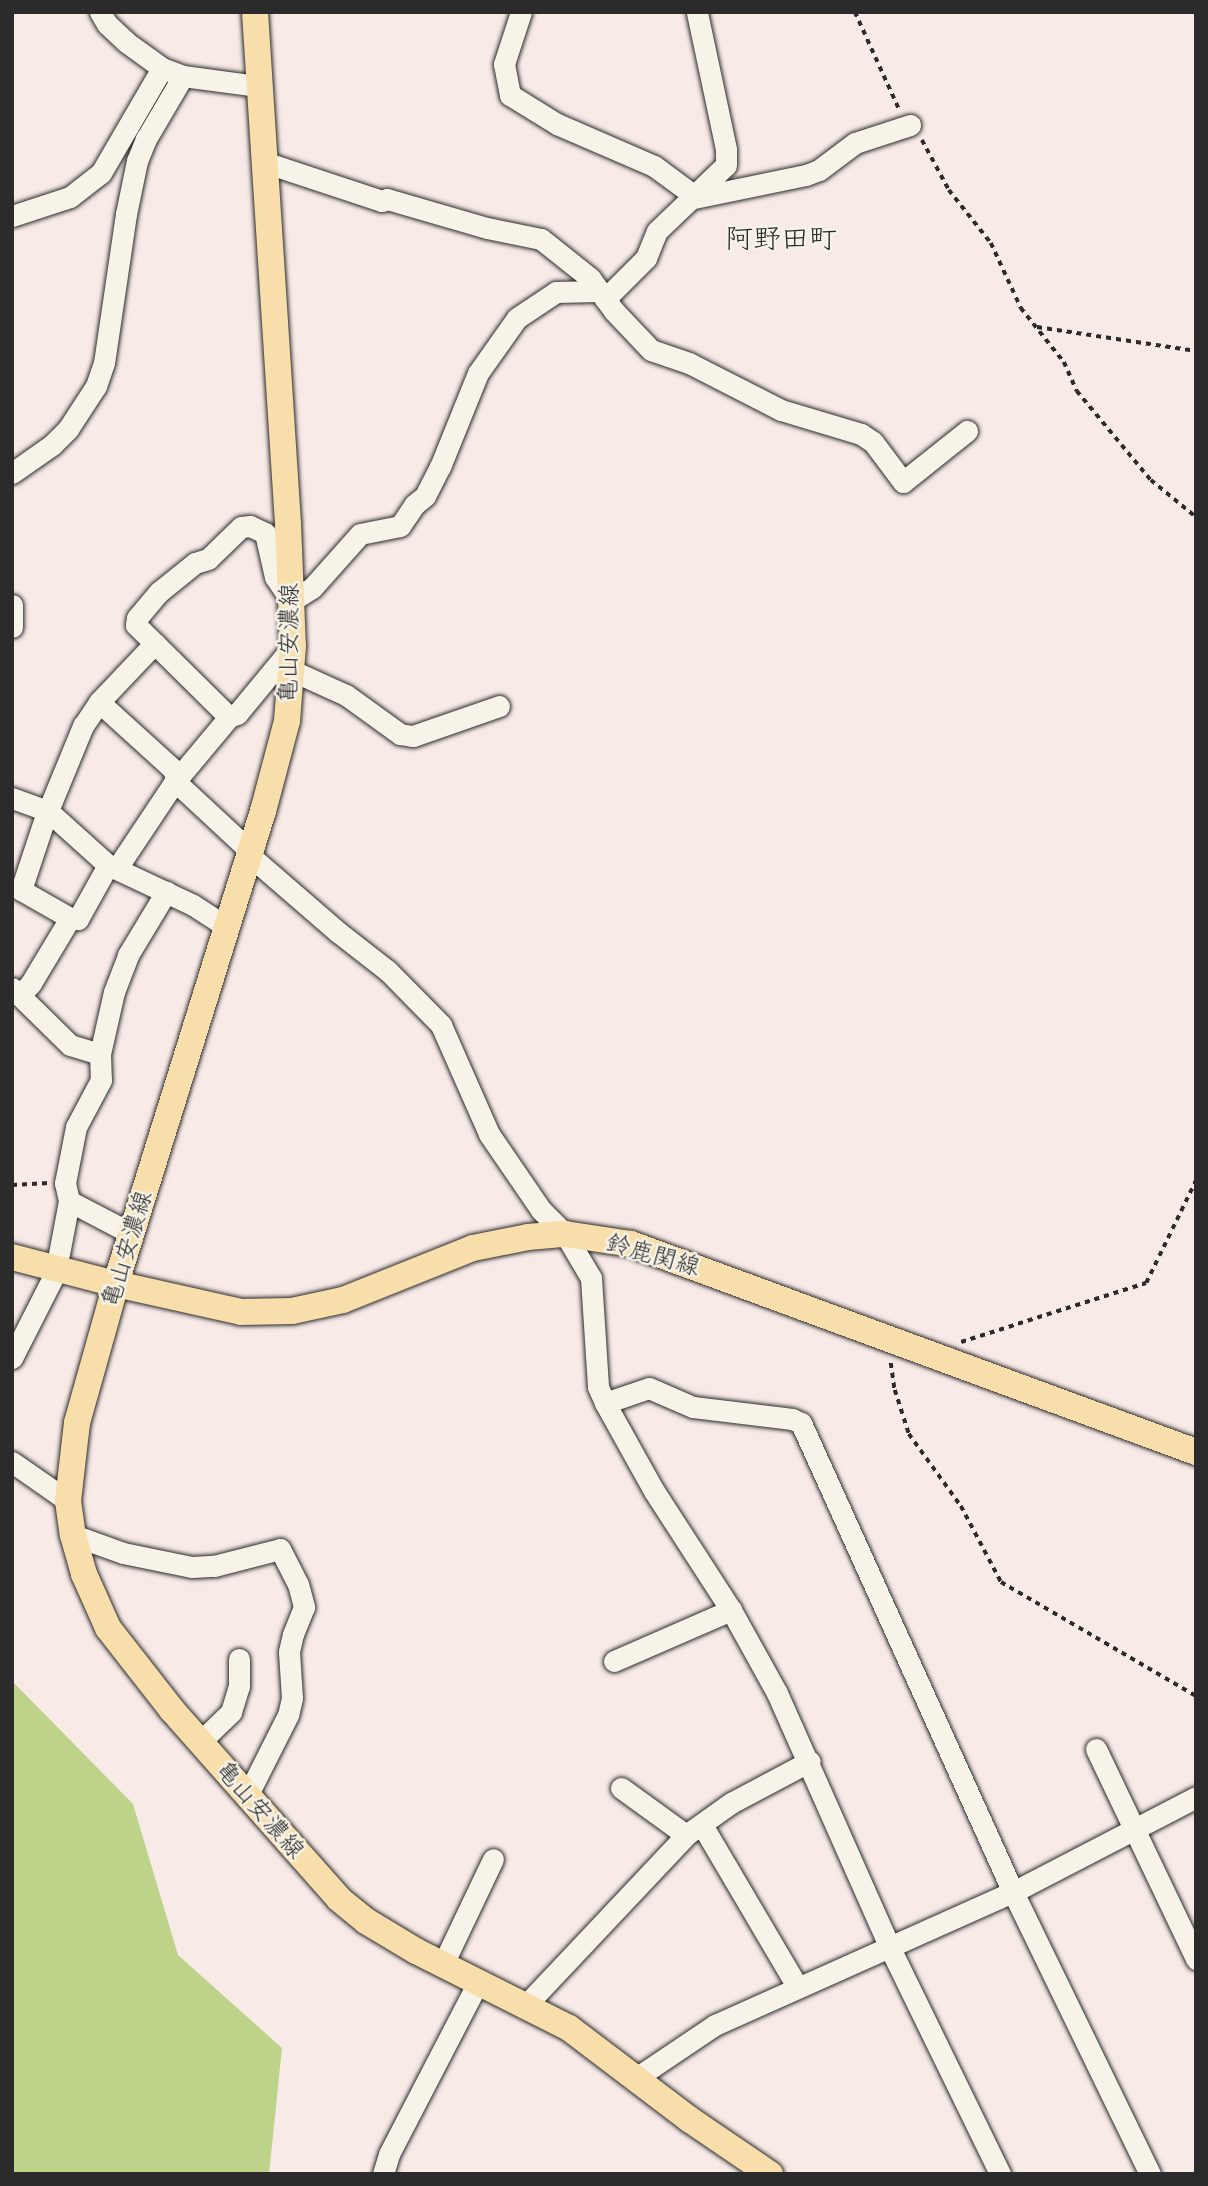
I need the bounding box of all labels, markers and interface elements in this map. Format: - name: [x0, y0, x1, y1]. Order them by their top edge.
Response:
- district label: 阿野田町: [725, 222, 837, 256]
- street label: 亀山安濃線: [274, 583, 304, 703]
- street label: 亀山安濃線: [96, 1187, 158, 1311]
- street label: 鈴鹿関線: [603, 1228, 703, 1282]
- street label: 亀山安濃線: [210, 1755, 310, 1865]

